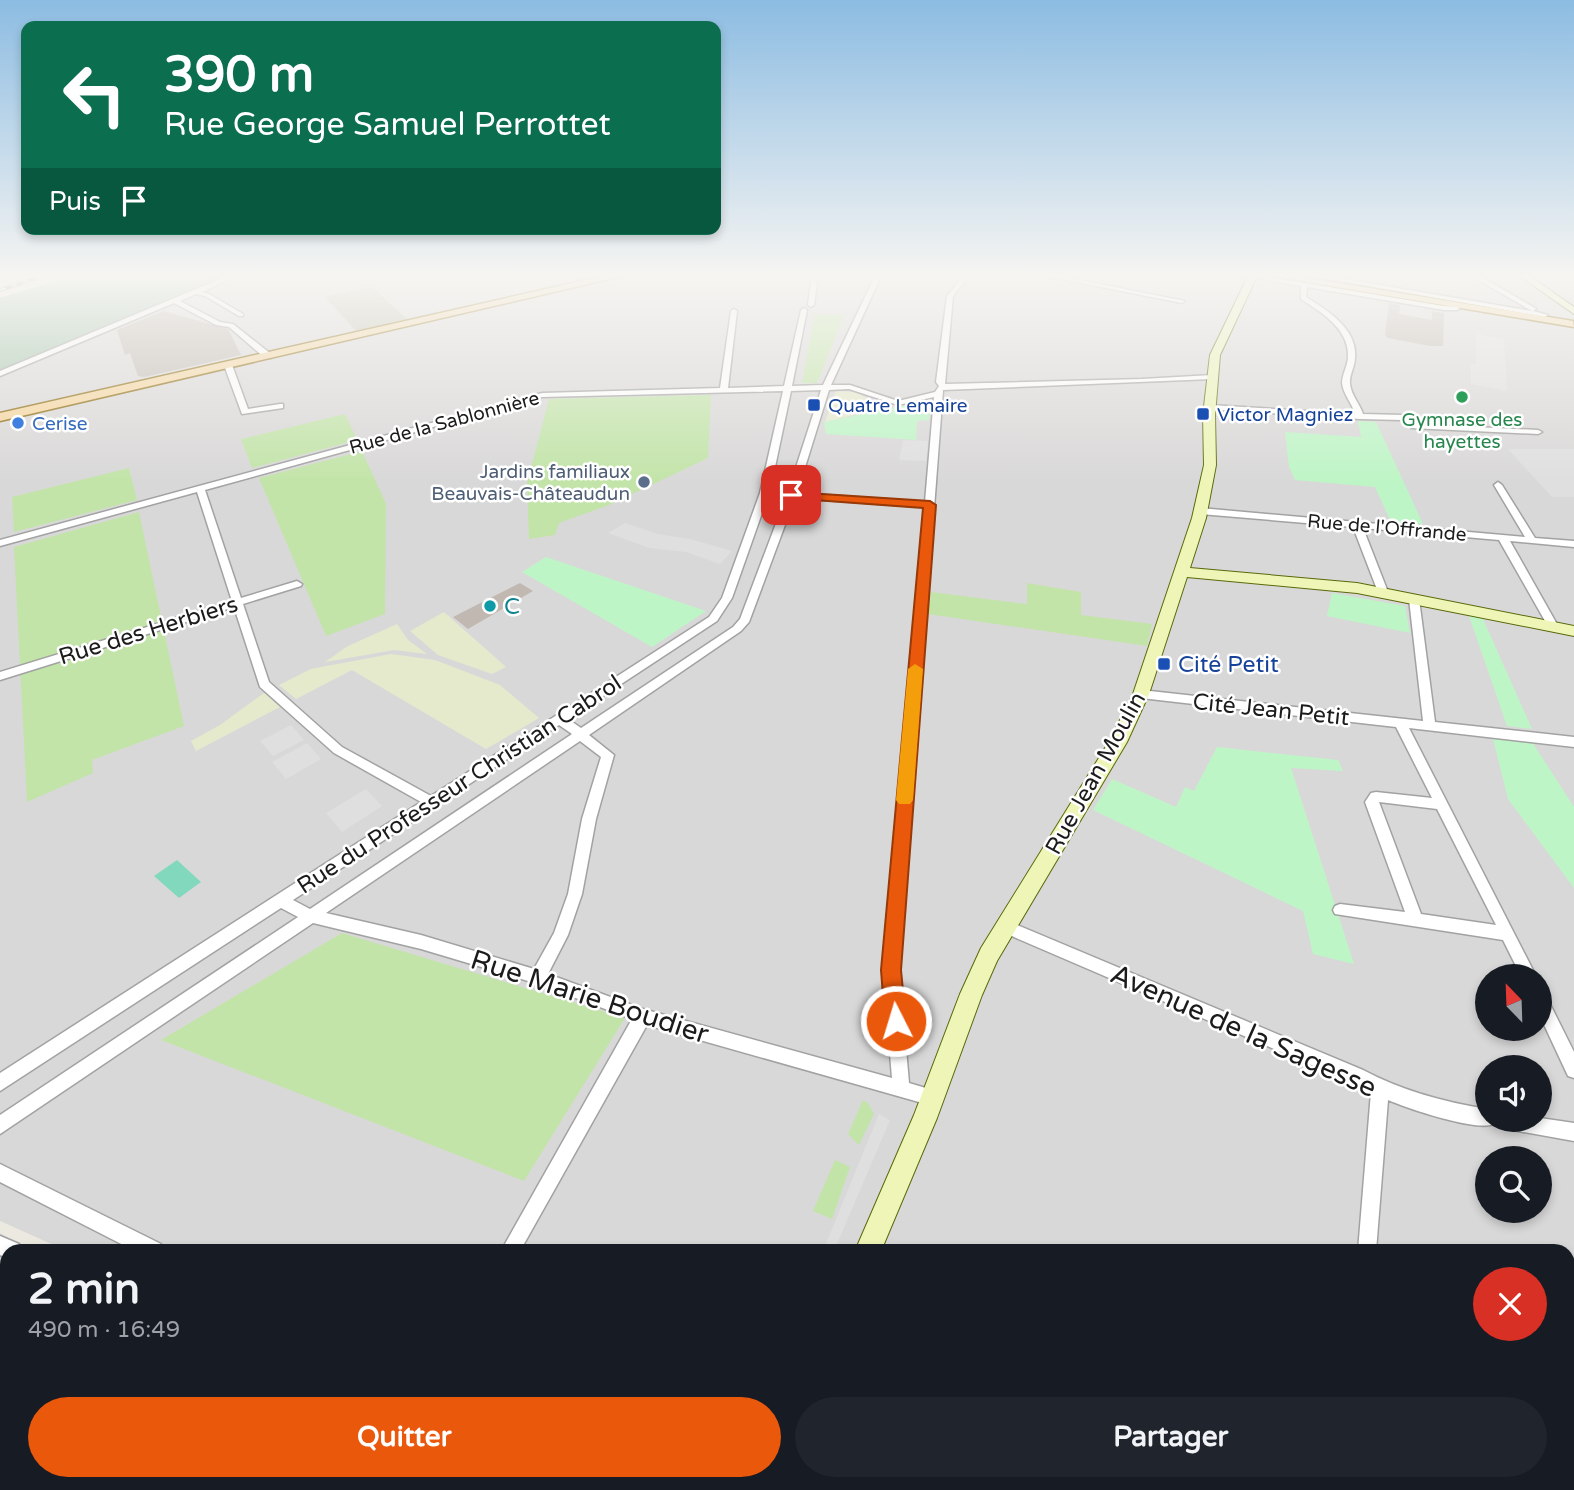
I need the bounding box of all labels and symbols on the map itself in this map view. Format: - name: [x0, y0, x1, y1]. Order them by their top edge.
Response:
- street label: Rue de la Sablonnière: [347, 387, 542, 459]
- marker: Gymnase des hayettes: [1454, 389, 1470, 405]
- place label: Quatre Lemaire: [828, 395, 968, 417]
- marker: Quatre Lemaire: [806, 397, 822, 413]
- place label: Victor Magniez: [1217, 404, 1353, 426]
- marker: Victor Magniez: [1195, 406, 1211, 422]
- place label: Gymnase des hayettes: [1402, 409, 1522, 453]
- place label: Cerise: [32, 413, 88, 435]
- marker: Cerise: [10, 415, 26, 431]
- place label: Jardins familiaux Beauvais-Châteaudun: [431, 461, 630, 505]
- pin: [761, 465, 821, 525]
- marker: Jardins familiaux Beauvais-Châteaudun: [636, 474, 652, 490]
- street label: Rue de l'Offrande: [1306, 510, 1467, 546]
- street label: Rue des Herbiers: [55, 590, 241, 672]
- place label: C: [504, 593, 520, 621]
- marker: C: [482, 598, 498, 614]
- place label: Cité Petit: [1178, 651, 1279, 679]
- marker: Cité Petit: [1156, 656, 1172, 672]
- street label: Rue du Professeur Christian Cabrol: [292, 669, 627, 900]
- street label: Rue Jean Moulin: [1040, 687, 1152, 860]
- street label: Cité Jean Petit: [1191, 688, 1351, 732]
- street label: Rue Marie Boudier: [466, 942, 713, 1052]
- street label: Avenue de la Sagesse: [1105, 957, 1382, 1105]
- north arrow: [1475, 964, 1552, 1041]
- position arrow: [859, 984, 933, 1058]

